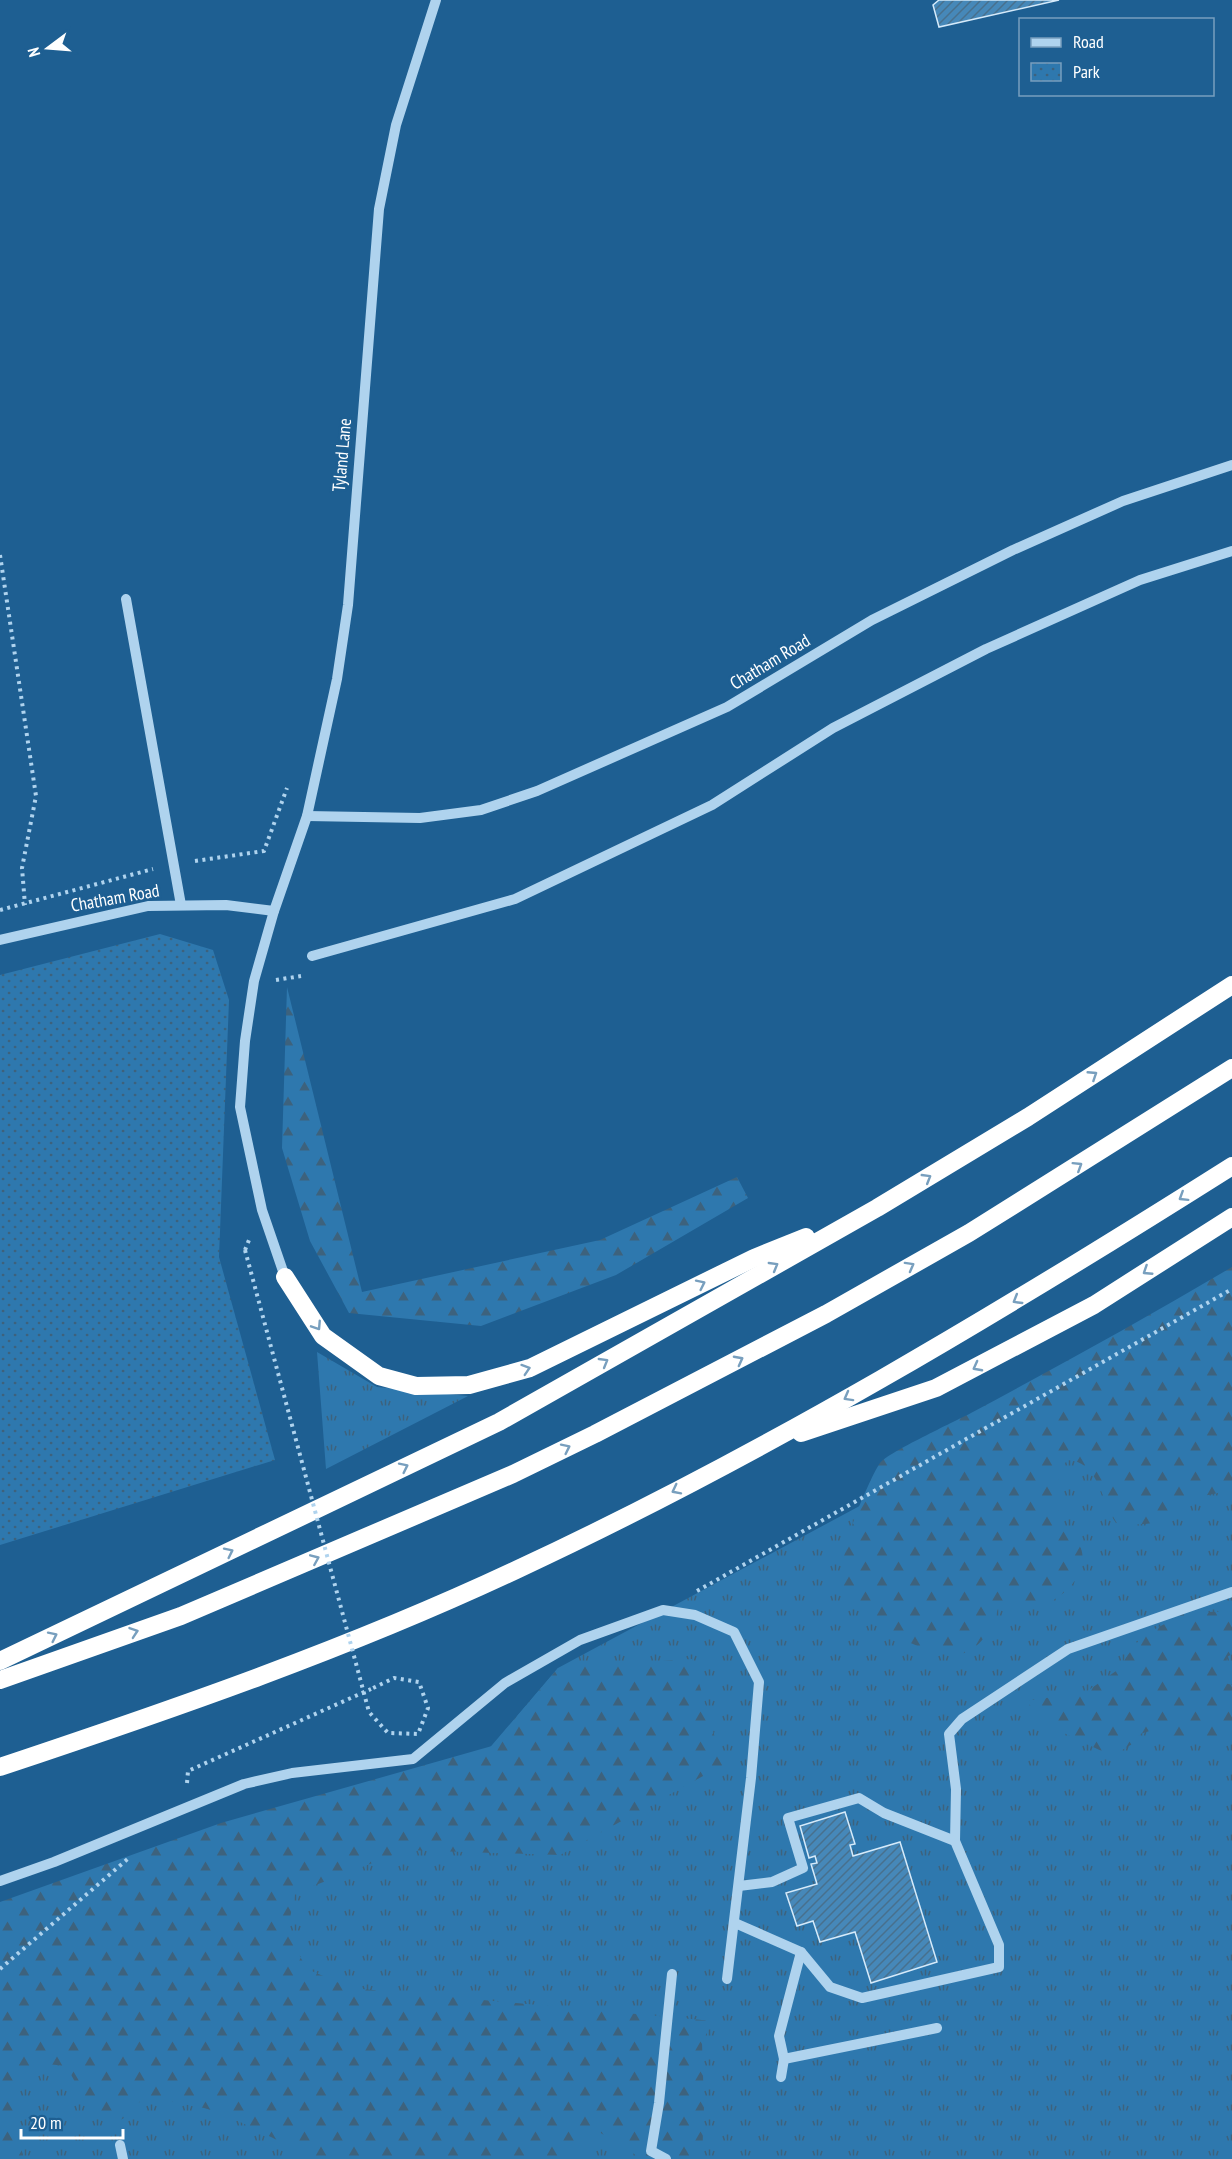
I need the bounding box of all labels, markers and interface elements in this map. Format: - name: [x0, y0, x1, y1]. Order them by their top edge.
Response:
- north arrow: [18, 18, 78, 78]
- legend: [1019, 18, 1214, 96]
- text: Road: [1073, 30, 1104, 53]
- text: N: [23, 45, 44, 59]
- text: Park: [1073, 60, 1100, 83]
- street label: Tyland Lane: [327, 417, 356, 493]
- street label: Chatham Road: [725, 629, 814, 695]
- street label: Chatham Road: [69, 878, 161, 917]
- one-way arrow: [1087, 1071, 1097, 1083]
- one-way arrow: [1072, 1161, 1082, 1173]
- one-way arrow: [921, 1173, 931, 1185]
- one-way arrow: [1178, 1190, 1189, 1201]
- one-way arrow: [768, 1262, 778, 1273]
- one-way arrow: [904, 1262, 915, 1273]
- one-way arrow: [1143, 1264, 1153, 1276]
- one-way arrow: [695, 1280, 705, 1291]
- one-way arrow: [1013, 1293, 1023, 1304]
- one-way arrow: [309, 1320, 321, 1330]
- one-way arrow: [733, 1355, 744, 1367]
- one-way arrow: [598, 1358, 609, 1369]
- one-way arrow: [973, 1359, 984, 1371]
- one-way arrow: [520, 1364, 530, 1376]
- one-way arrow: [844, 1390, 854, 1401]
- one-way arrow: [559, 1444, 570, 1456]
- one-way arrow: [398, 1463, 409, 1475]
- one-way arrow: [672, 1483, 683, 1494]
- one-way arrow: [222, 1547, 233, 1559]
- one-way arrow: [309, 1554, 320, 1566]
- one-way arrow: [129, 1627, 139, 1640]
- one-way arrow: [46, 1632, 57, 1644]
- scale bar: [21, 2102, 123, 2140]
- text: 20 m: [30, 2111, 62, 2134]

